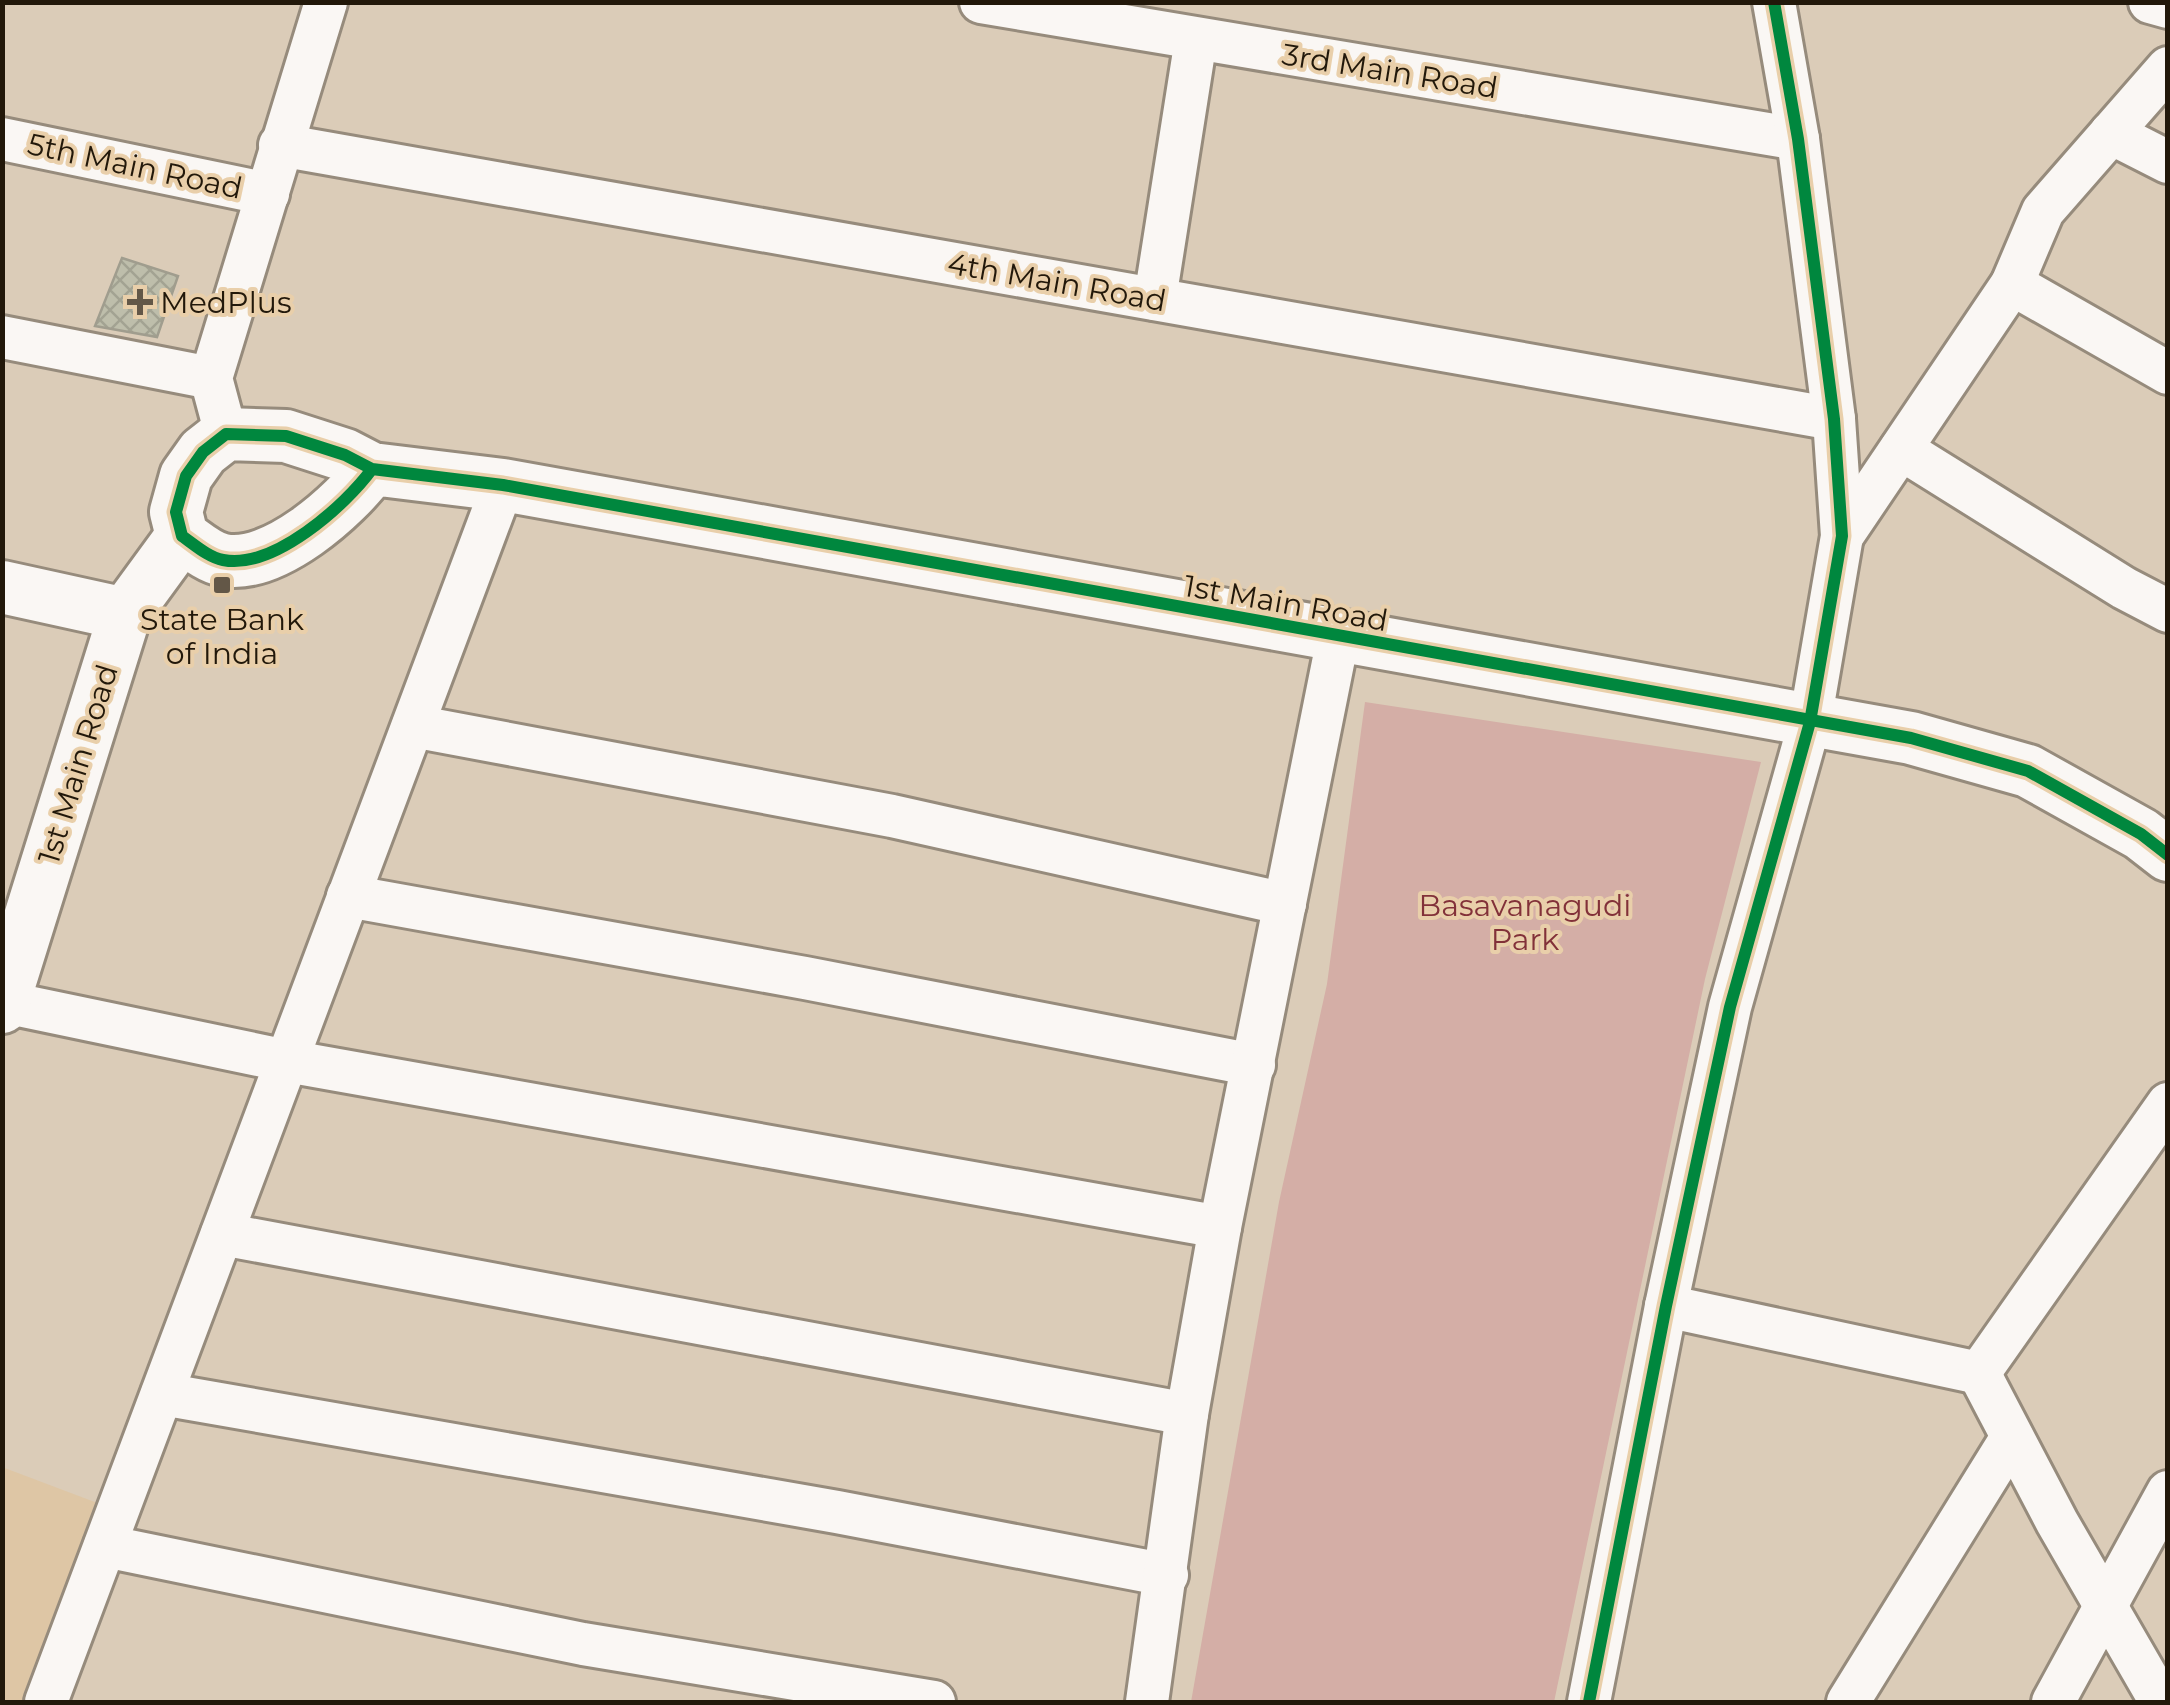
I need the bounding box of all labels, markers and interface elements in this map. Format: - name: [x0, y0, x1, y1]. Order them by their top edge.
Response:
- street label: 3rd Main Road: [1280, 36, 1500, 106]
- street label: 5th Main Road: [24, 125, 246, 207]
- street label: 4th Main Road: [945, 245, 1169, 319]
- place label: MedPlus: [160, 284, 292, 321]
- marker: MedPlus: [129, 291, 151, 313]
- street label: 1st Main Road: [1181, 567, 1391, 639]
- marker: State Bank of India: [211, 574, 233, 596]
- place label: State Bank of India: [140, 601, 304, 672]
- street label: 1st Main Road: [30, 660, 126, 868]
- park label: Basavanagudi Park: [1419, 887, 1631, 958]

